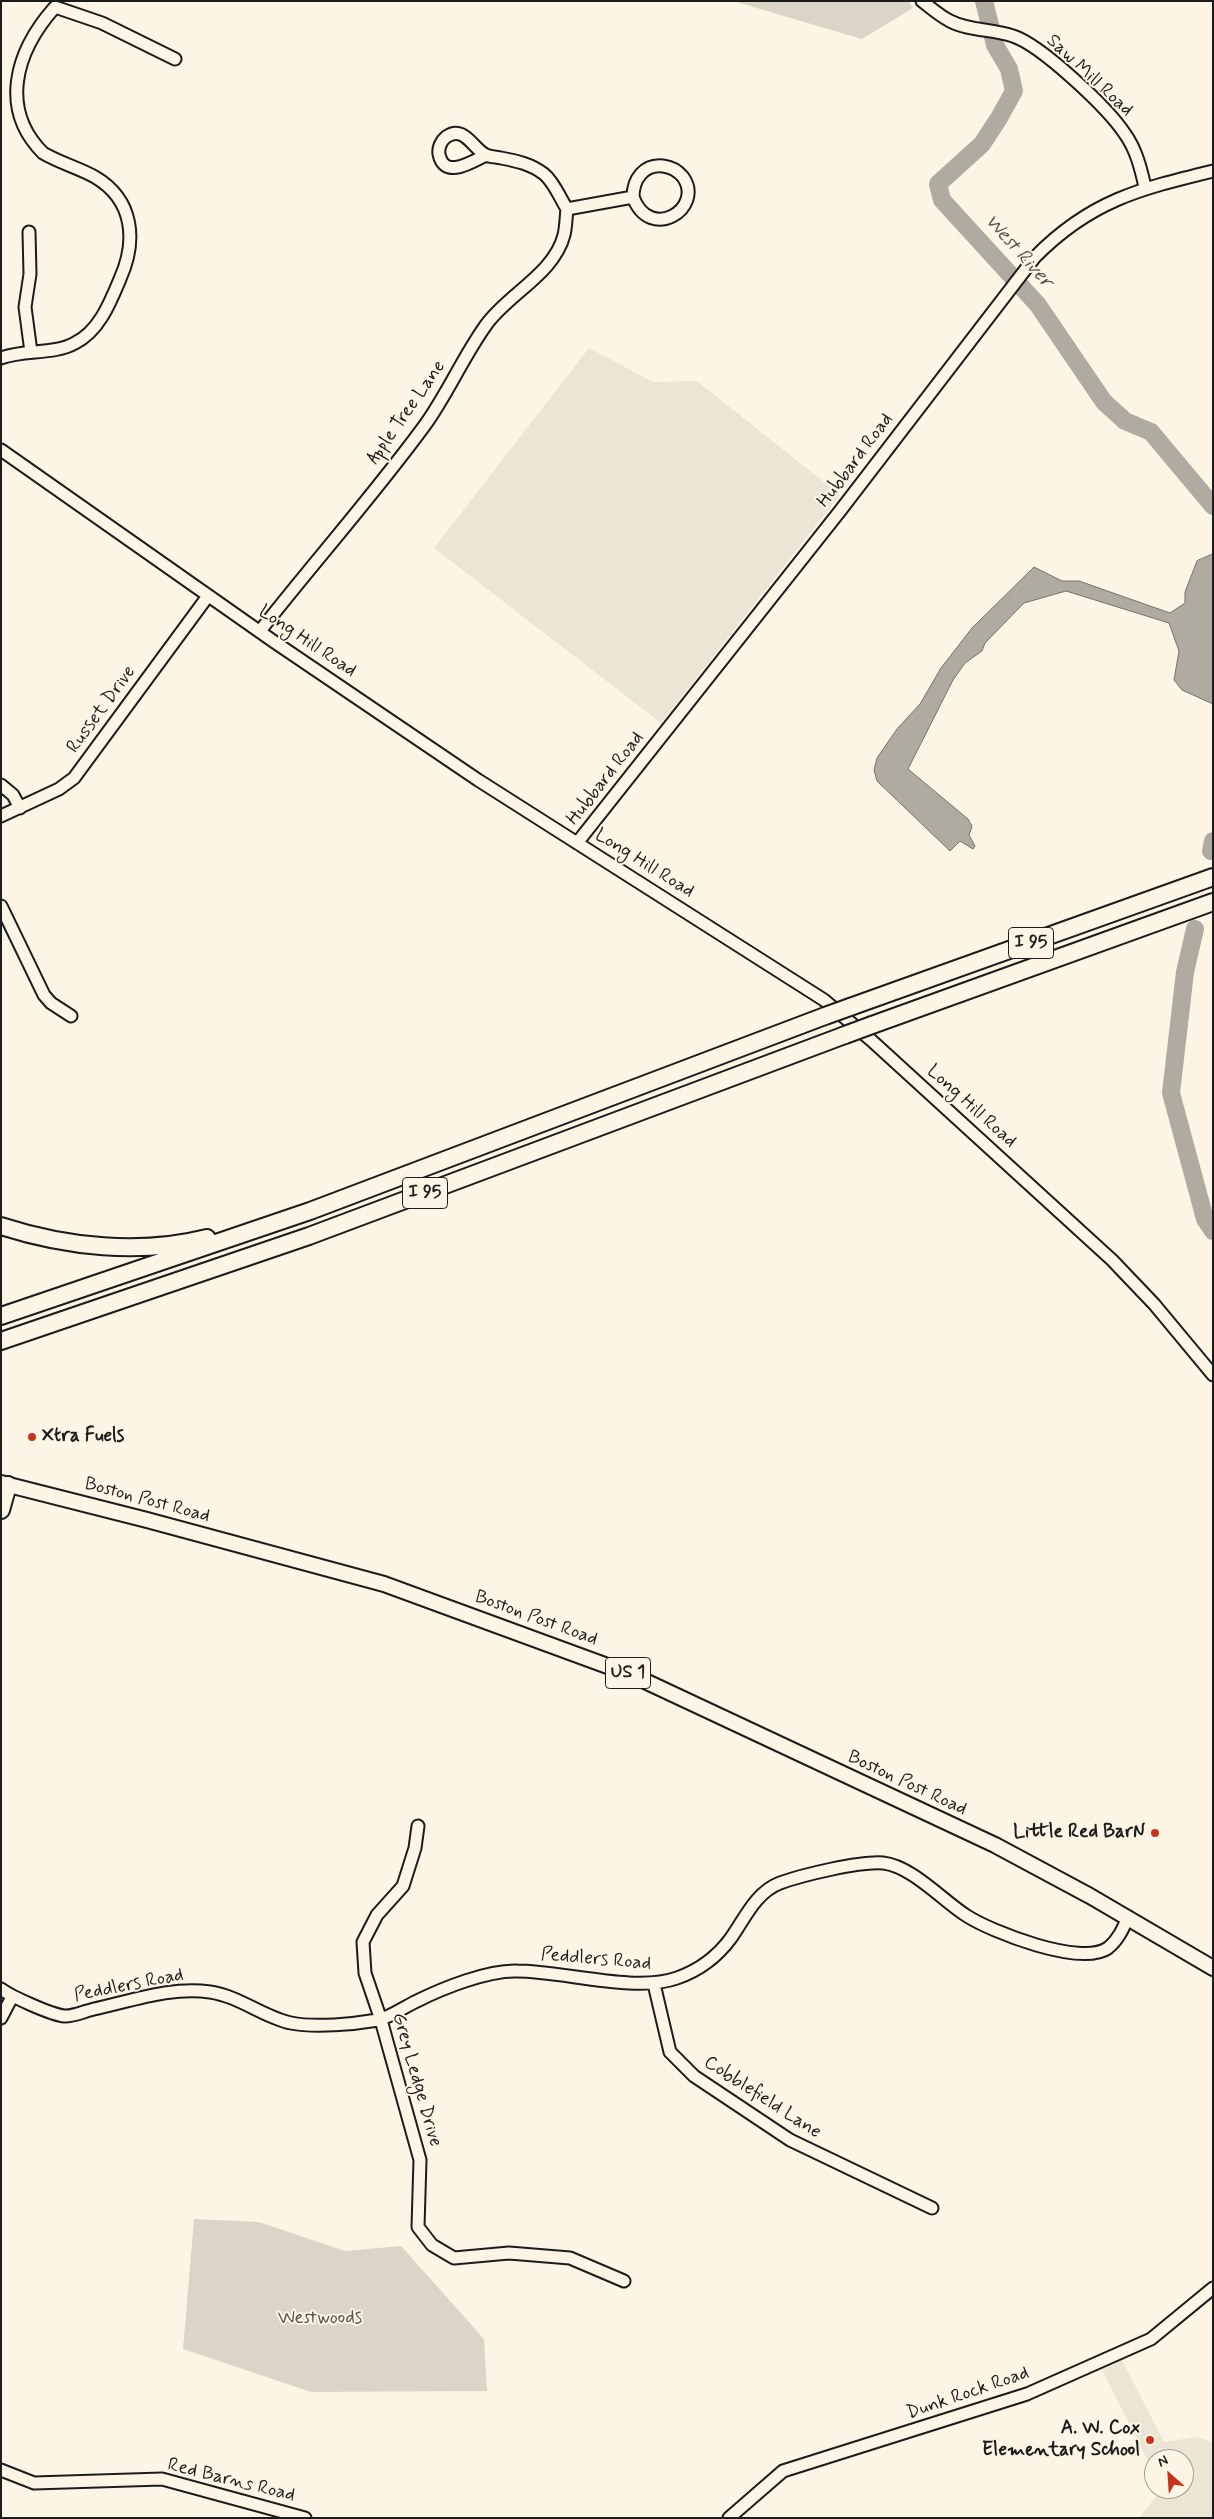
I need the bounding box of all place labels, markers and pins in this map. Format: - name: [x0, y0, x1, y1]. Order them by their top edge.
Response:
- place label: Xtra Fuels: [42, 1426, 124, 1448]
- marker: Xtra Fuels: [26, 1431, 38, 1443]
- place label: Little Red BarN: [1013, 1822, 1145, 1844]
- marker: Little Red BarN: [1149, 1827, 1161, 1839]
- place label: A. W. Cox Elementary School: [982, 2418, 1140, 2462]
- marker: A. W. Cox Elementary School: [1144, 2434, 1156, 2446]

